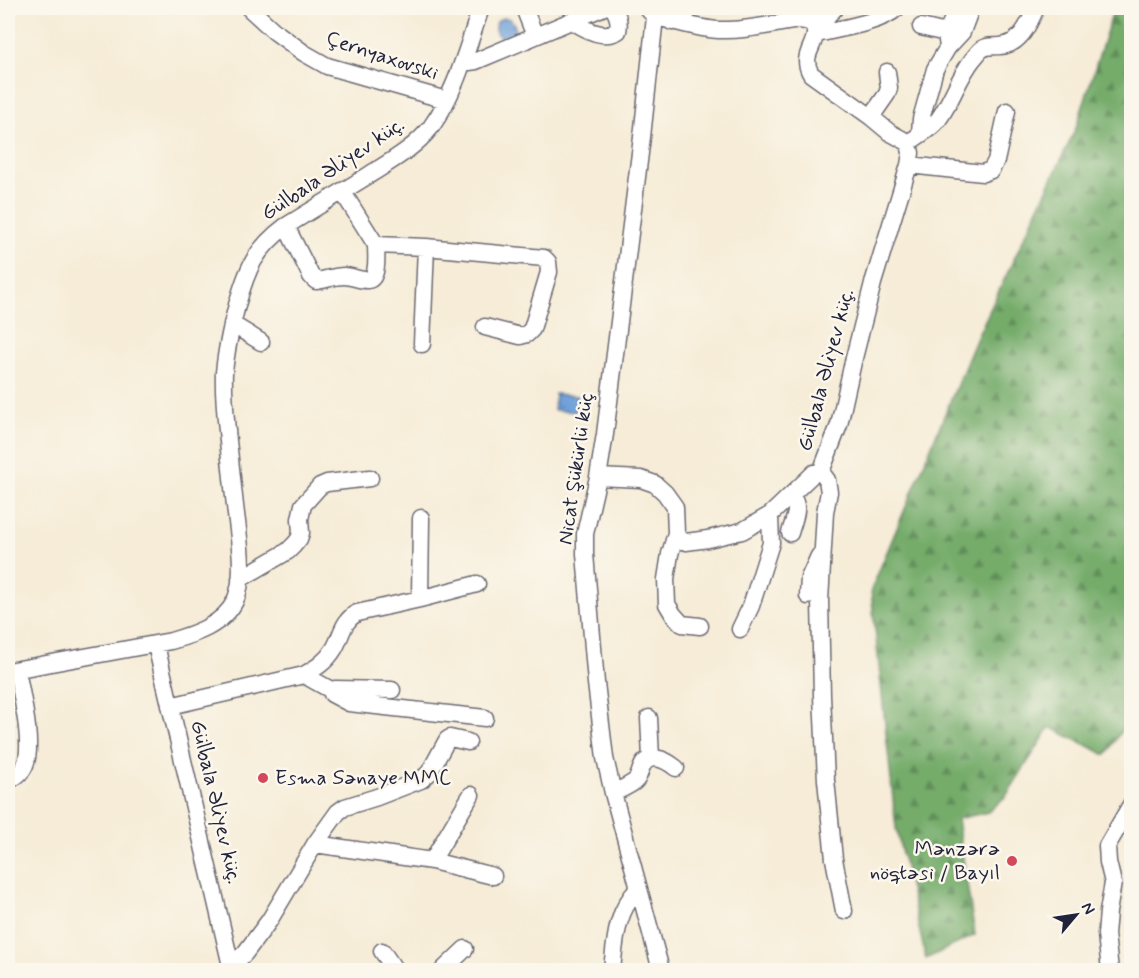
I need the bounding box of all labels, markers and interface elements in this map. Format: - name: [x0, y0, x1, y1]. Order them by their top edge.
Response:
- street label: Çernyaxovski: [322, 25, 442, 87]
- street label: Gülbala Əliyev küç.: [256, 111, 410, 227]
- street label: Gülbala Əliyev küç.: [791, 286, 861, 454]
- street label: Nicat Şükürlü küç: [551, 391, 601, 547]
- street label: Gülbala Əliyev küç.: [184, 717, 248, 887]
- place label: Esma Sənaye MMC: [275, 764, 451, 792]
- marker: Esma Sənaye MMC: [256, 771, 270, 785]
- place label: Mənzərə nöqtəsi / Bayıl: [870, 835, 1000, 887]
- marker: Mənzərə nöqtəsi / Bayıl: [1005, 854, 1019, 868]
- north arrow: [1046, 885, 1106, 945]
- text: N: [1076, 899, 1100, 918]

